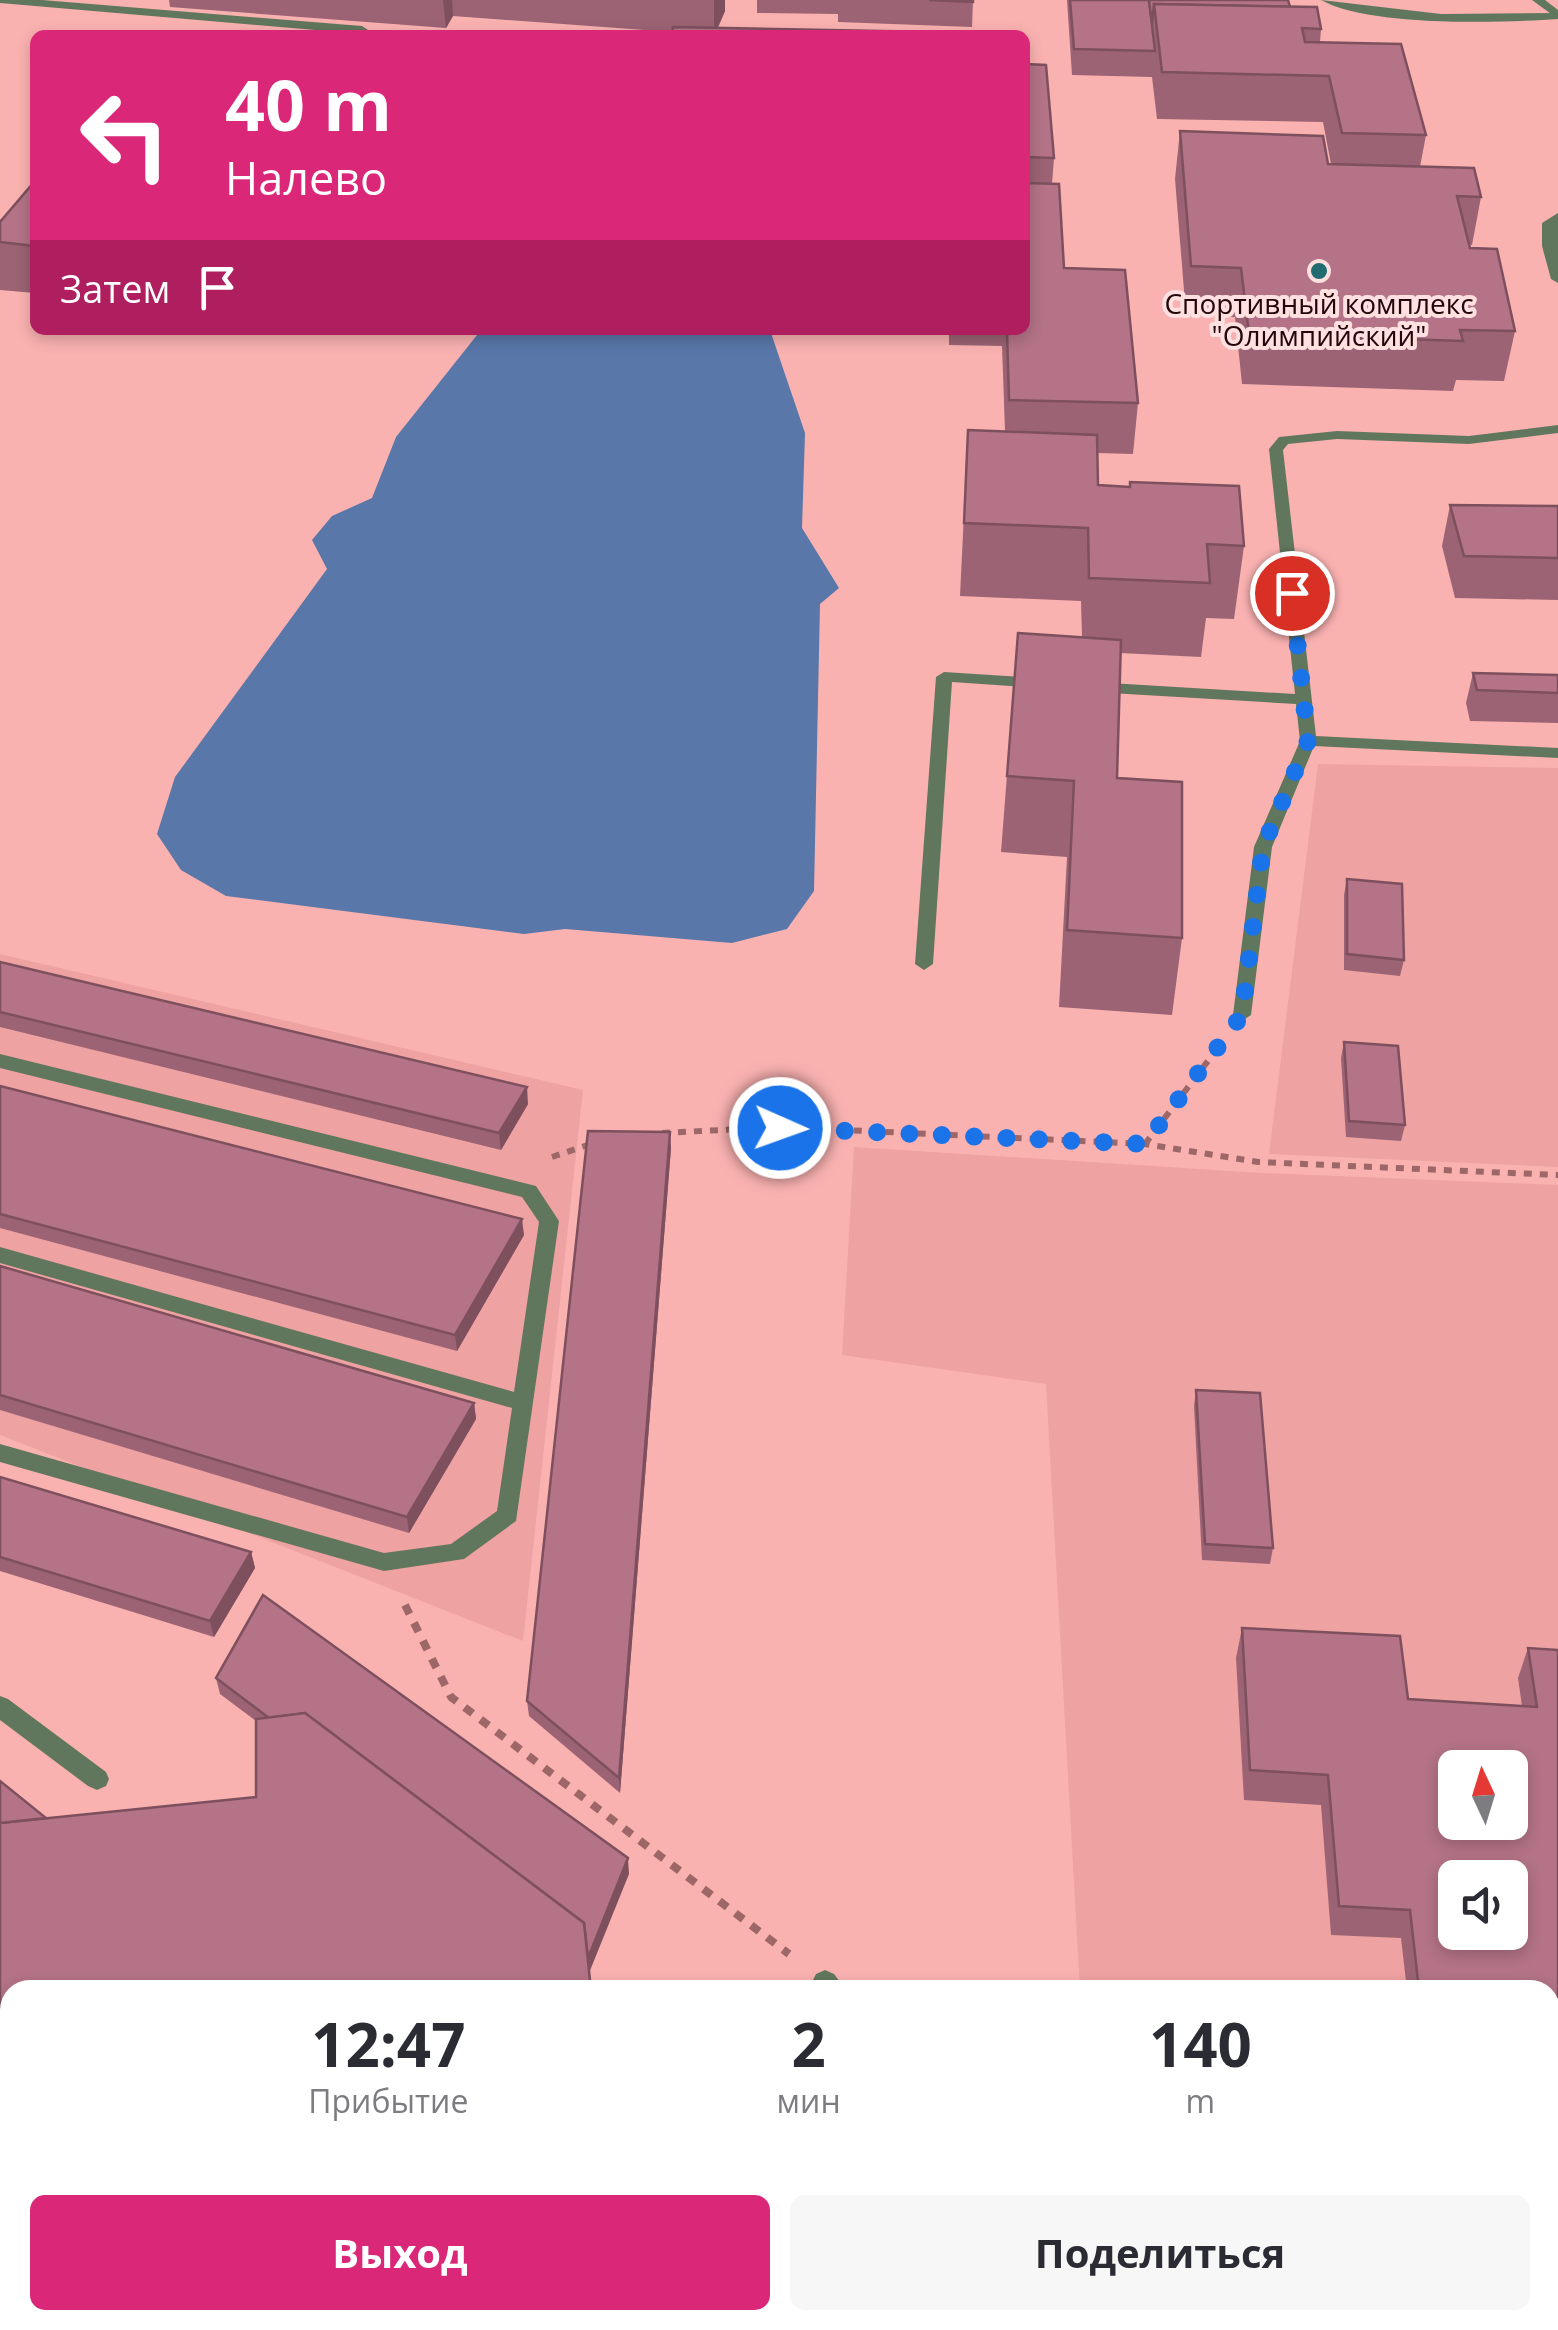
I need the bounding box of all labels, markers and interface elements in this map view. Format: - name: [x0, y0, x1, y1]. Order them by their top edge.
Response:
- text: 40 m: [225, 56, 392, 152]
- icon: left: [60, 70, 190, 200]
- text: Налево: [225, 147, 387, 208]
- icon: arrive: [190, 260, 245, 315]
- marker: Спортивный комплекс "Олимпийский": [1308, 260, 1330, 282]
- text: Затем: [60, 262, 170, 314]
- place label: Спортивный комплекс "Олимпийский": [1164, 284, 1474, 354]
- pin: [1250, 551, 1335, 636]
- icon: arrive: [1265, 566, 1320, 621]
- position arrow: [728, 1076, 832, 1180]
- north arrow: [1438, 1750, 1528, 1840]
- map controls: [1438, 1750, 1528, 1950]
- button: sound: [1438, 1860, 1528, 1950]
- text: 12:47: [311, 2003, 465, 2085]
- text: 2: [791, 2003, 826, 2085]
- text: 140: [1149, 2003, 1252, 2085]
- text: Прибытие: [308, 2079, 468, 2122]
- text: мин: [777, 2079, 841, 2122]
- text: m: [1186, 2079, 1215, 2122]
- button: Выход: [30, 2195, 770, 2310]
- button: Поделиться: [790, 2195, 1530, 2310]

